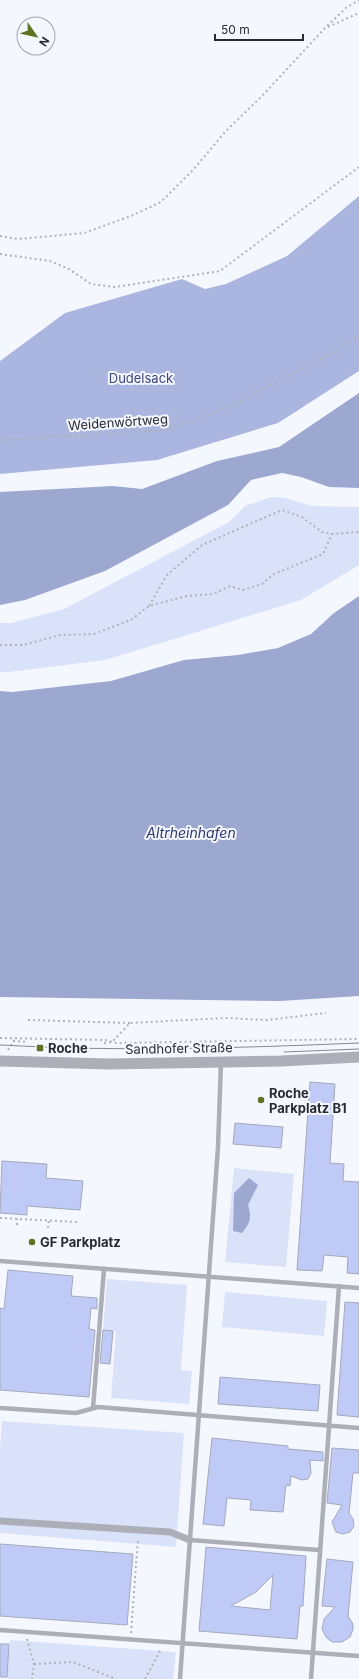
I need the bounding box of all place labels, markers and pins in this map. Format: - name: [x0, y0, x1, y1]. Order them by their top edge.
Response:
- place label: Roche: [48, 1040, 88, 1056]
- marker: Roche: [35, 1043, 45, 1053]
- place label: Roche Parkplatz B1: [269, 1085, 347, 1116]
- marker: Roche Parkplatz B1: [256, 1095, 266, 1105]
- place label: GF Parkplatz: [40, 1234, 121, 1250]
- marker: GF Parkplatz: [27, 1237, 37, 1247]

